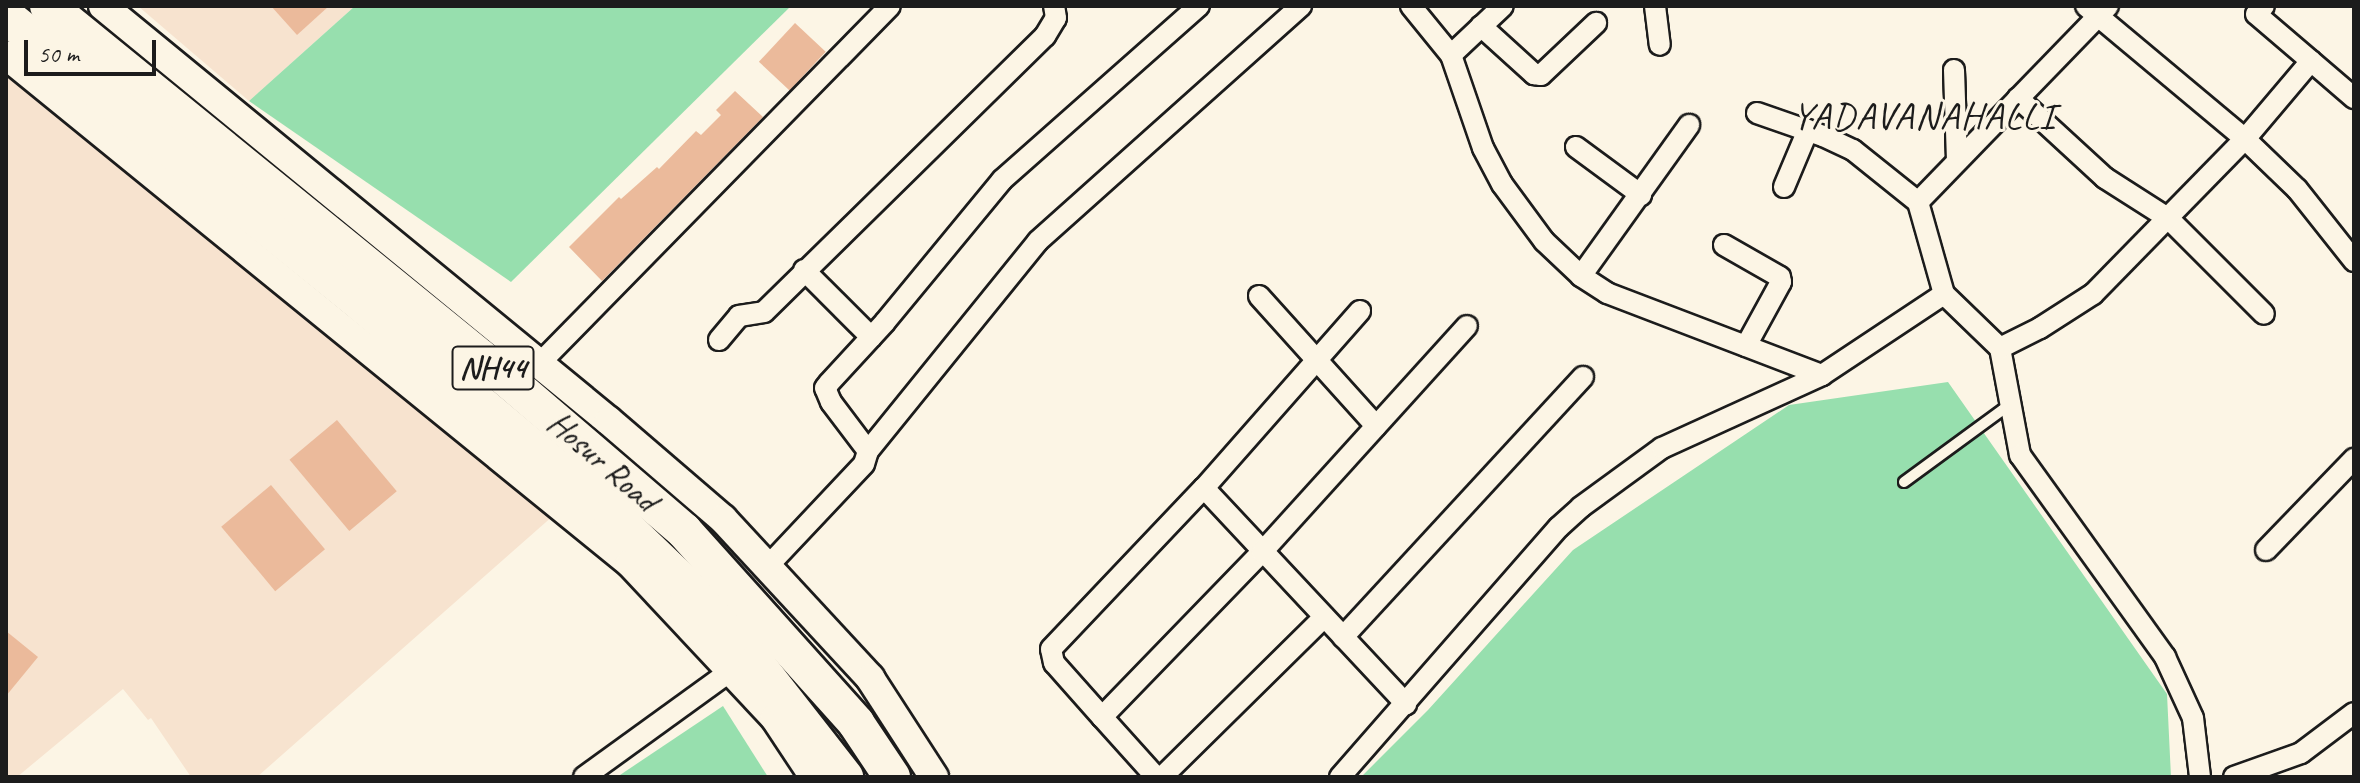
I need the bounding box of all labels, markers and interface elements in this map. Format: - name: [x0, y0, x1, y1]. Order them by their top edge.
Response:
- scale bar: [28, 24, 160, 74]
- text: 50 m: [38, 39, 79, 69]
- district label: YADAVANAHALLI: [1790, 93, 2058, 139]
- road number: NH44: [451, 340, 535, 396]
- street label: Hosur Road: [540, 402, 666, 520]

